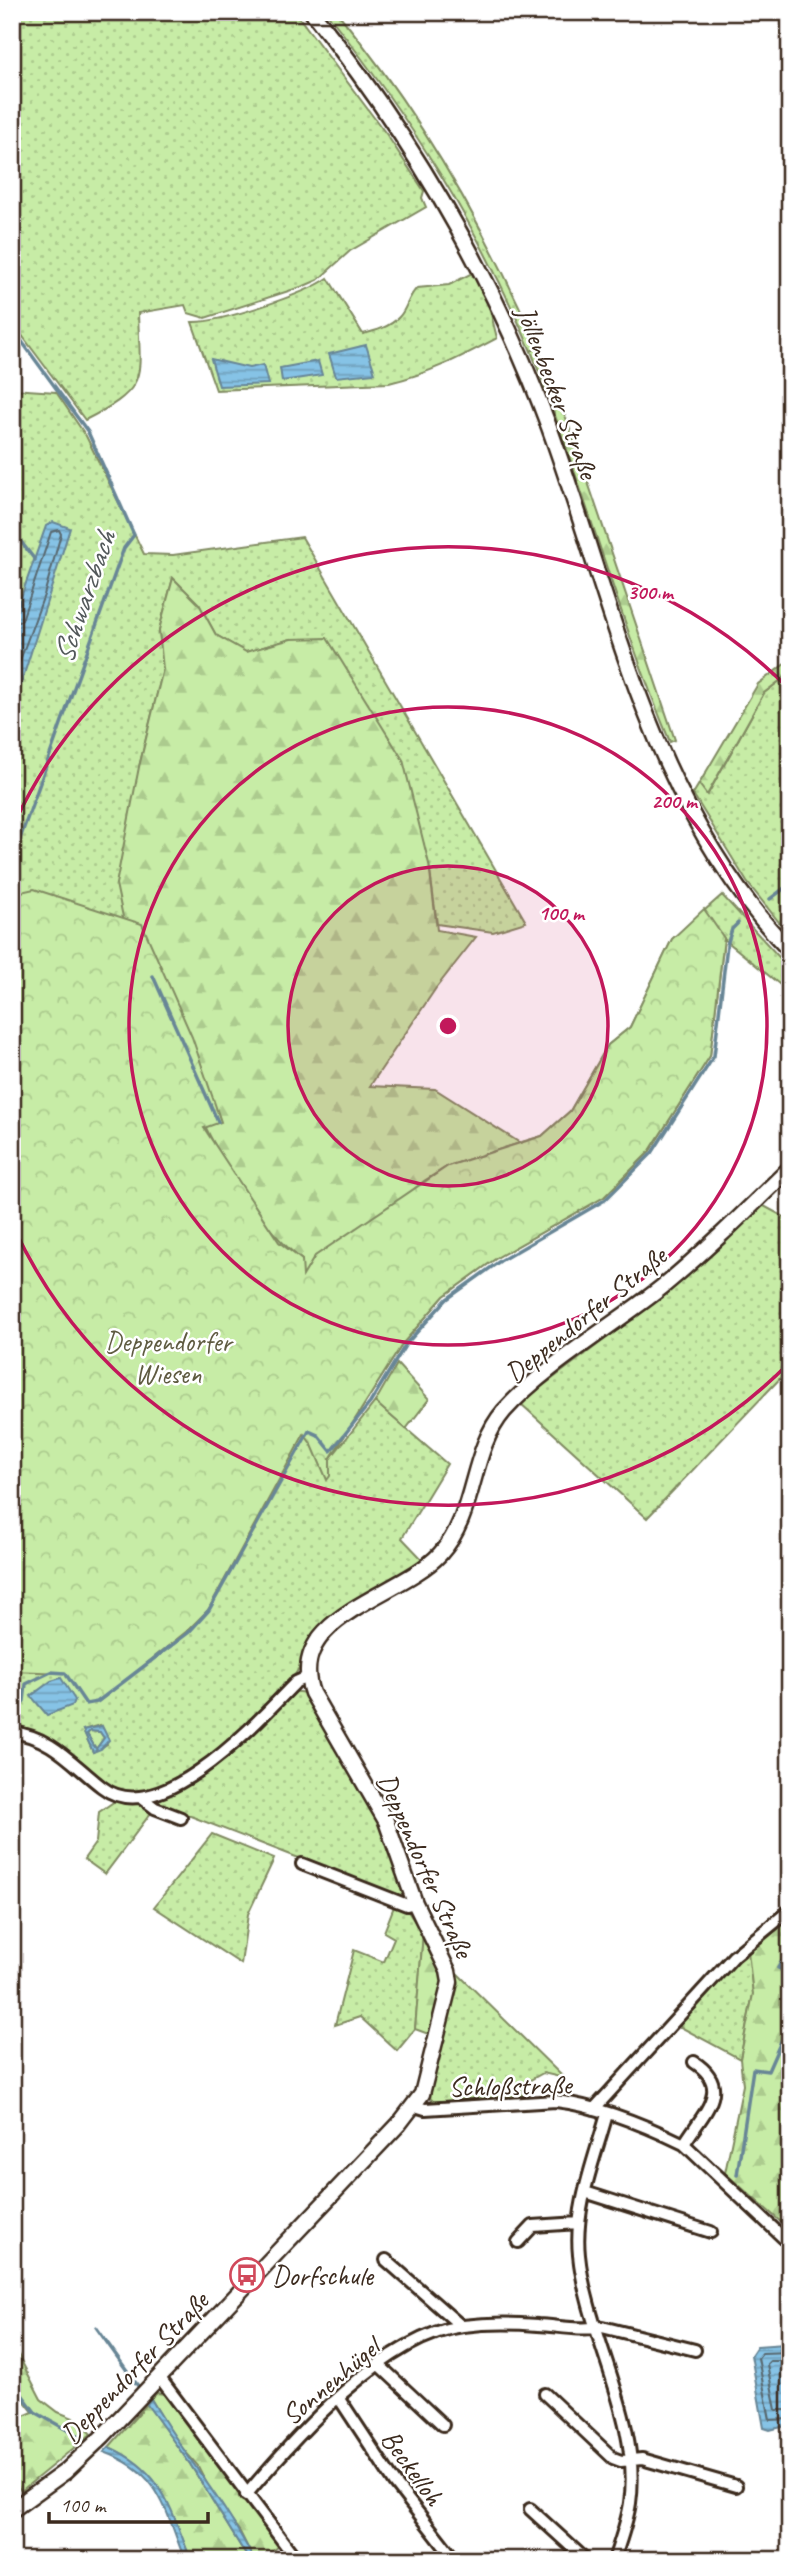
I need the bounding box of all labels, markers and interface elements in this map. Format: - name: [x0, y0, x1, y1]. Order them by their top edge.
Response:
- street label: Jöllenbecker Straße: [508, 299, 607, 485]
- water label: Schwarzbach: [44, 524, 125, 668]
- text: 300 m: [627, 579, 675, 605]
- text: 200 m: [651, 788, 699, 814]
- text: 100 m: [538, 900, 586, 926]
- centre of rings: [436, 1014, 460, 1038]
- street label: Deppendorfer Straße: [497, 1237, 675, 1390]
- park label: Deppendorfer Wiesen: [105, 1324, 234, 1391]
- street label: Deppendorfer Straße: [369, 1768, 483, 1964]
- street label: Schloßstraße: [448, 2067, 574, 2104]
- bus stop icon: Dorfschule: [228, 2256, 266, 2294]
- place label: Dorfschule: [272, 2258, 375, 2293]
- street label: Deppendorfer Straße: [53, 2283, 217, 2451]
- street label: Sonnenhügel: [274, 2327, 391, 2432]
- street label: Beckelloh: [373, 2423, 452, 2513]
- scale bar: [49, 2481, 208, 2525]
- text: 100 m: [60, 2492, 107, 2518]

